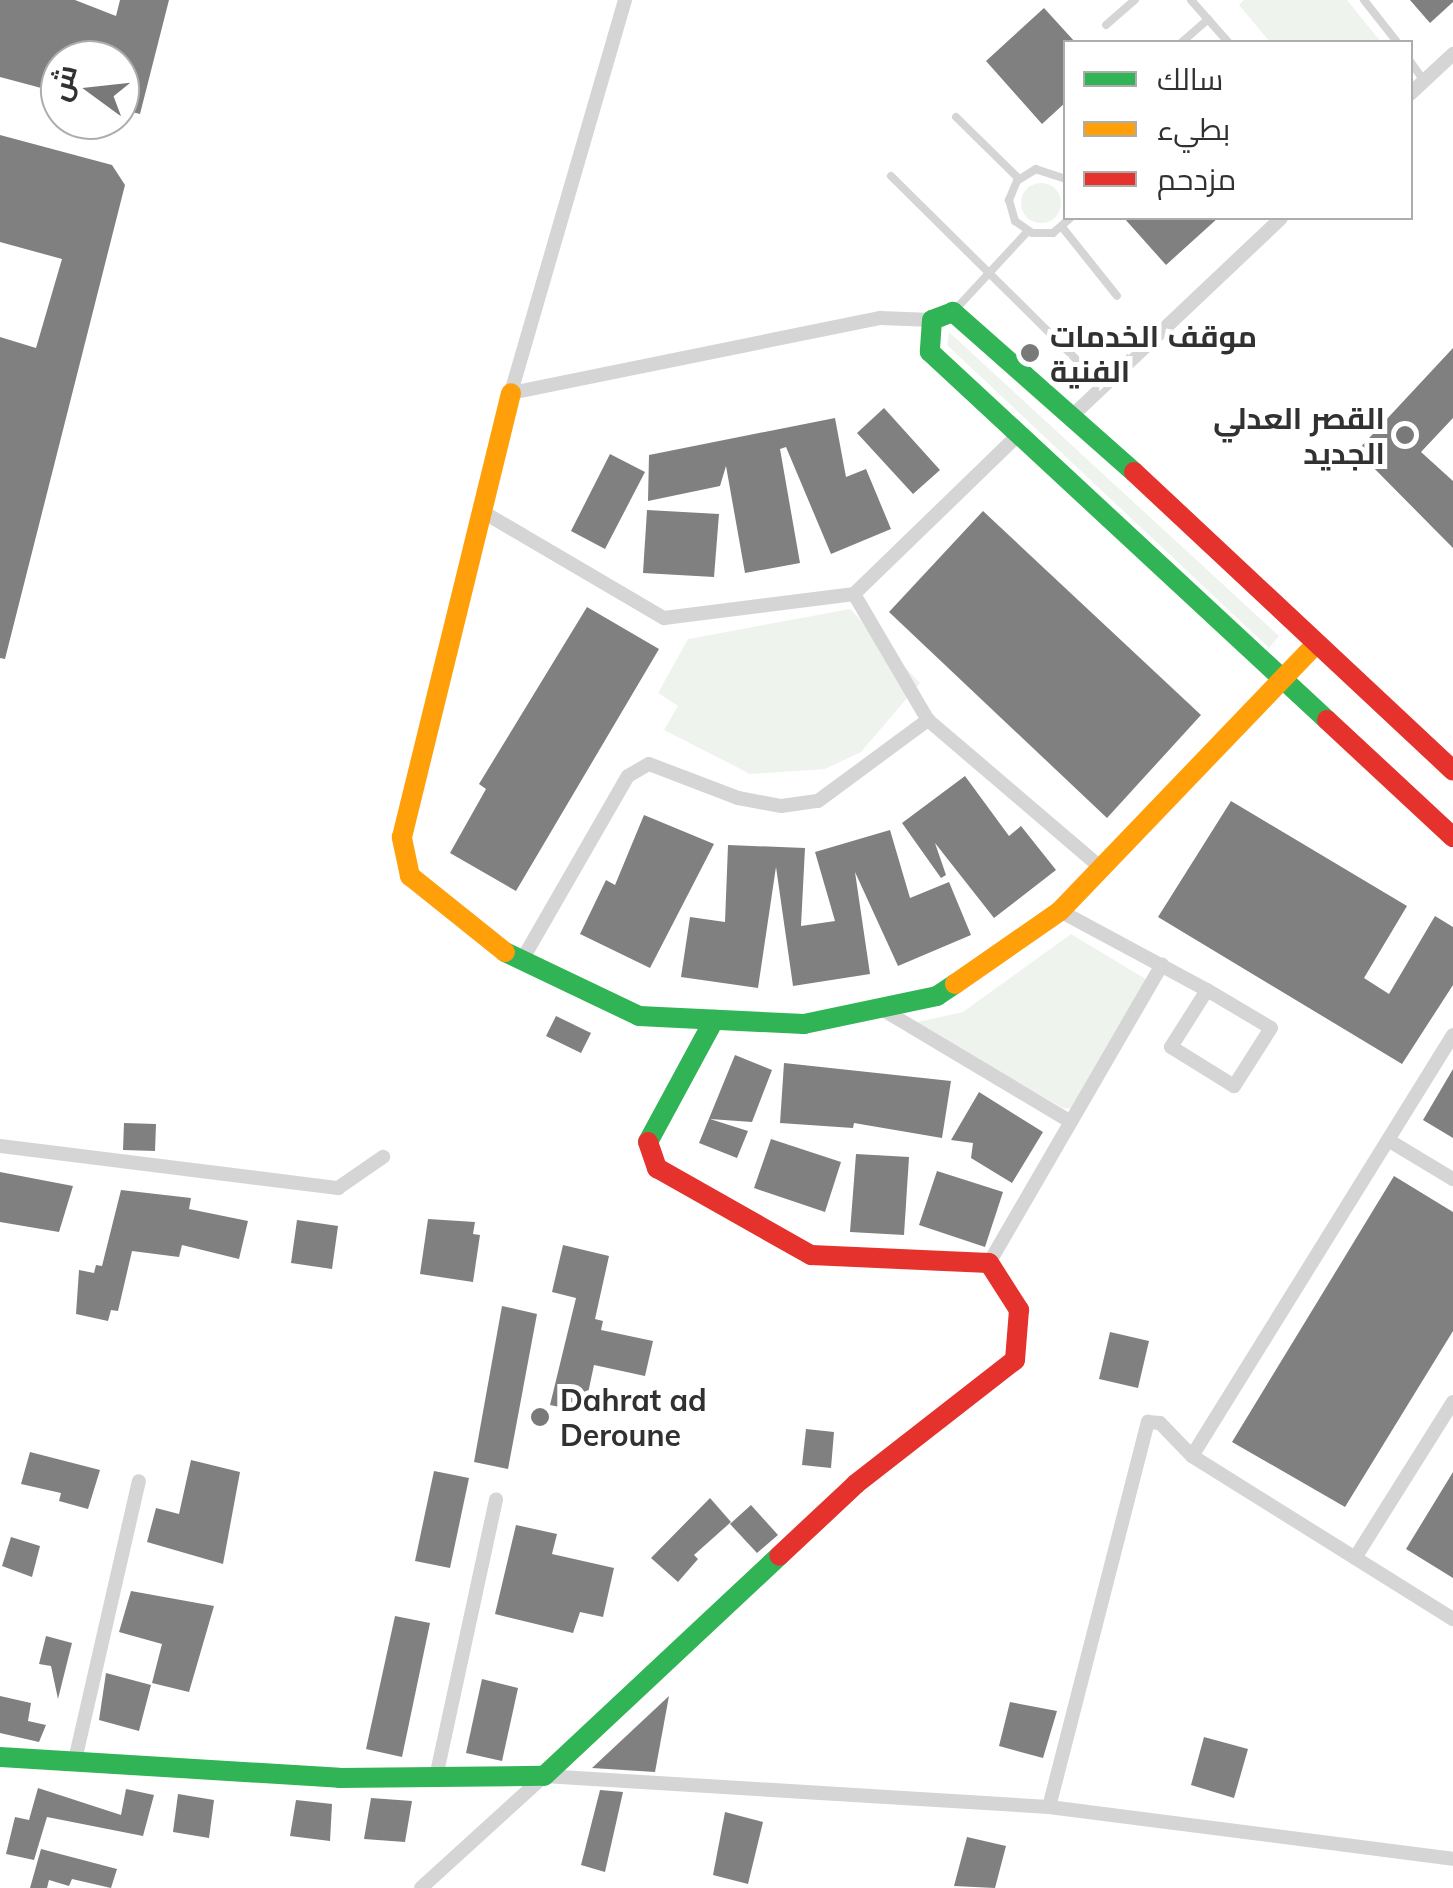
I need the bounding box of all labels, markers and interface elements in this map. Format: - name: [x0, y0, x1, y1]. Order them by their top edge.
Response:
- north arrow: [40, 40, 140, 140]
- legend: [1063, 40, 1413, 220]
- text: سالك: [1157, 60, 1223, 98]
- text: ش: [41, 61, 84, 105]
- text: بطيء: [1157, 110, 1230, 148]
- text: مزدحم: [1157, 160, 1236, 198]
- place label: موقف الخدمات الفنية: [1050, 318, 1257, 388]
- marker: موقف الخدمات الفنية: [1019, 342, 1041, 364]
- place label: القصر العدلي الجديد: [1213, 400, 1385, 470]
- marker: القصر العدلي الجديد: [1394, 424, 1416, 446]
- place label: Dahrat ad Deroune: [560, 1382, 707, 1452]
- marker: Dahrat ad Deroune: [529, 1406, 551, 1428]

